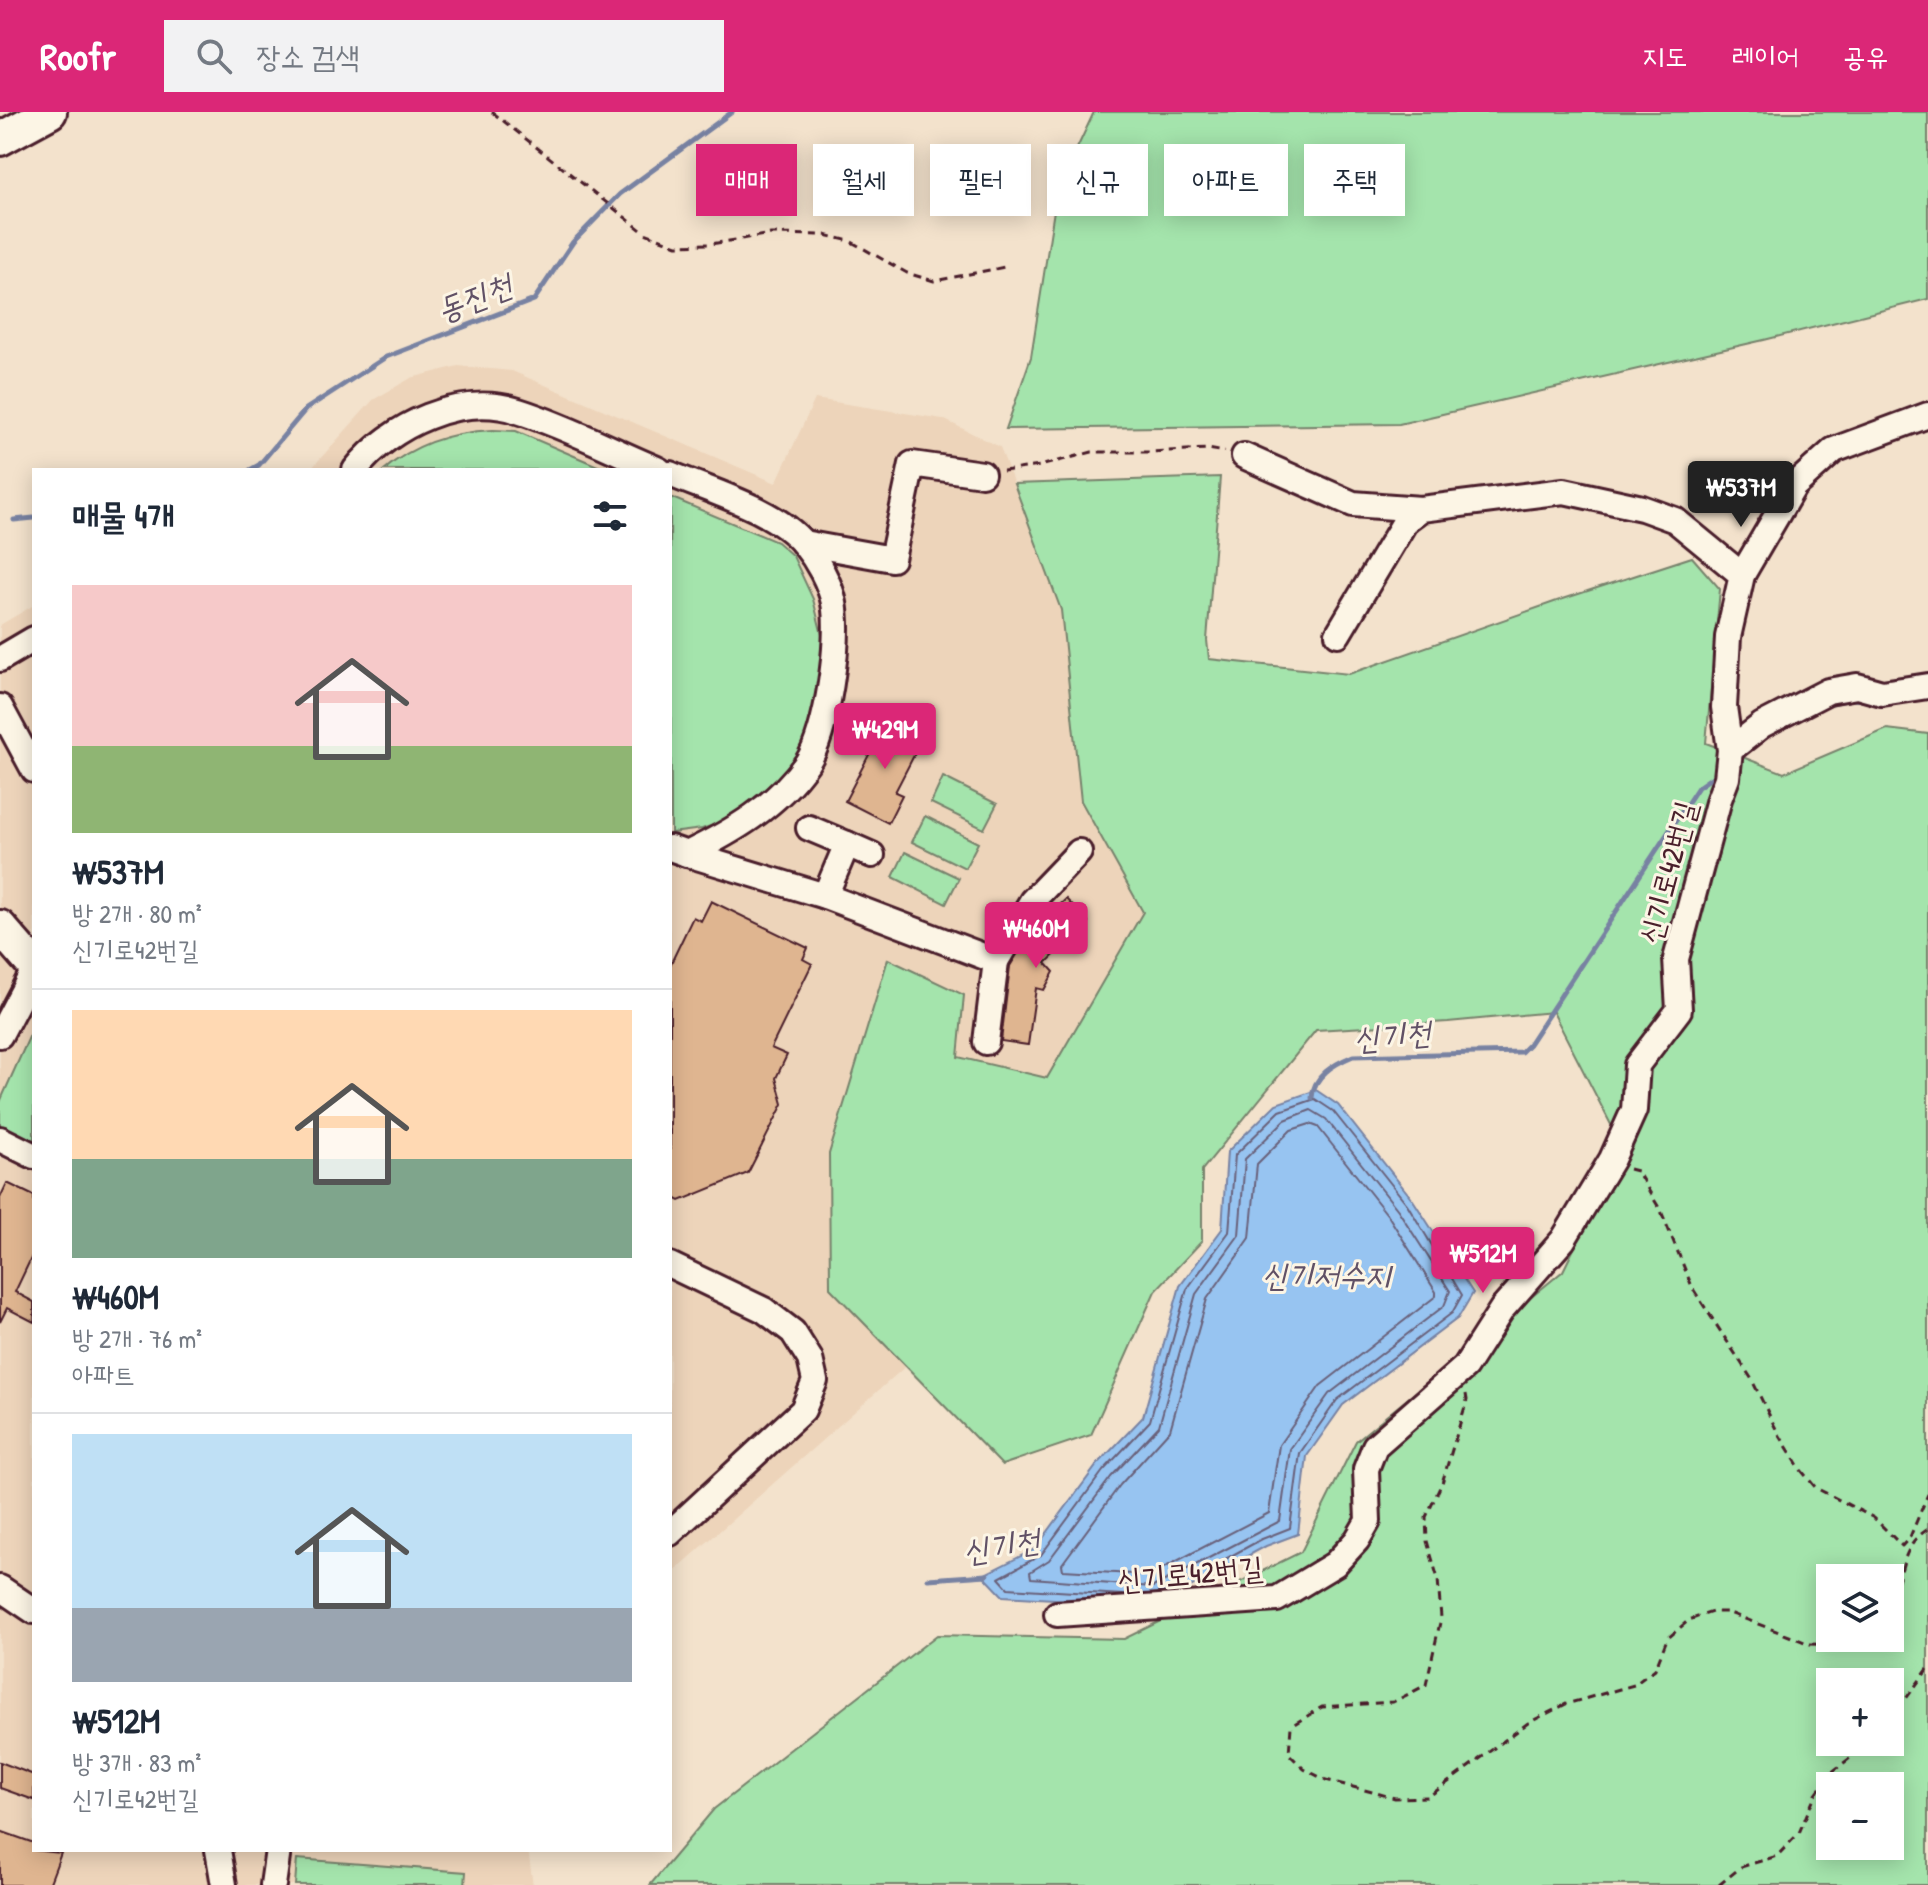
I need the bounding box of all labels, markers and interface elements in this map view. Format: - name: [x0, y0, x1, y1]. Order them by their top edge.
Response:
- search box: [164, 20, 724, 92]
- text: Roofr: [40, 30, 116, 82]
- icon: search: [192, 34, 236, 78]
- text: 장소 검색: [256, 36, 360, 76]
- text: 지도: [1642, 37, 1687, 75]
- text: 레이어: [1731, 37, 1799, 75]
- text: 공유: [1843, 37, 1888, 75]
- chip: 매매: [696, 144, 797, 216]
- chip: 월세: [813, 144, 914, 216]
- chip: 필터: [930, 144, 1031, 216]
- chip: 신규: [1047, 144, 1148, 216]
- chip: 아파트: [1164, 144, 1288, 216]
- chip: 주택: [1304, 144, 1405, 216]
- water label: 동진천: [430, 262, 521, 331]
- pin: ₩537M: [1685, 461, 1797, 529]
- text: ₩537M: [1706, 469, 1776, 504]
- text: 매물 4개: [72, 493, 175, 539]
- icon: filters: [588, 494, 632, 538]
- icon: home: [280, 637, 424, 781]
- pin: ₩429M: [829, 703, 941, 771]
- text: ₩429M: [852, 711, 918, 746]
- street label: 신기로42번길: [1629, 796, 1705, 948]
- text: ₩537M: [72, 849, 164, 895]
- text: 방 2개 · 80 m²: [72, 896, 202, 931]
- pin: ₩460M: [980, 902, 1092, 970]
- text: ₩460M: [1003, 910, 1069, 945]
- text: 신기로42번길: [72, 932, 199, 967]
- water label: 신기천: [1352, 1010, 1436, 1060]
- icon: home: [280, 1062, 424, 1206]
- pin: ₩512M: [1427, 1227, 1539, 1295]
- text: ₩512M: [1449, 1235, 1517, 1270]
- water label: 신기저수지: [1262, 1253, 1394, 1296]
- text: ₩460M: [72, 1274, 159, 1320]
- text: 방 2개 · 76 m²: [72, 1321, 202, 1356]
- text: 아파트: [72, 1357, 135, 1392]
- icon: home: [280, 1486, 424, 1630]
- water label: 신기천: [959, 1517, 1046, 1572]
- street label: 신기로42번길: [1116, 1547, 1264, 1599]
- map controls: [1816, 1564, 1904, 1860]
- button: layers: [1816, 1564, 1904, 1652]
- button: +: [1816, 1668, 1904, 1756]
- text: ₩512M: [72, 1698, 160, 1744]
- text: 방 3개 · 83 m²: [72, 1745, 201, 1780]
- button: −: [1816, 1772, 1904, 1860]
- text: 신기로42번길: [72, 1781, 199, 1816]

